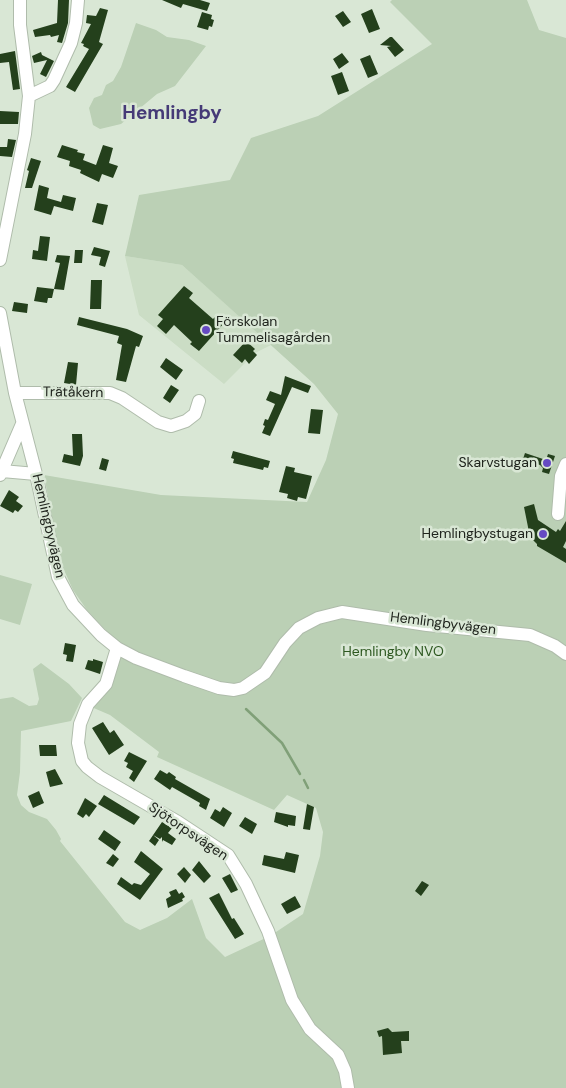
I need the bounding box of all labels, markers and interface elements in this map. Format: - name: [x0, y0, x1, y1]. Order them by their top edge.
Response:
- district label: Hemlingby: [122, 103, 222, 125]
- place label: Förskolan Tummelisagården: [216, 314, 330, 347]
- marker: Förskolan Tummelisagården: [200, 324, 212, 336]
- street label: Trätåkern: [43, 384, 103, 402]
- place label: Skarvstugan: [458, 455, 537, 471]
- marker: Skarvstugan: [541, 457, 553, 469]
- street label: Hemlingbyvägen: [28, 472, 68, 580]
- place label: Hemlingbystugan: [421, 526, 533, 542]
- marker: Hemlingbystugan: [537, 528, 549, 540]
- street label: Hemlingbyvägen: [389, 609, 497, 639]
- park label: Hemlingby NVO: [342, 644, 444, 660]
- street label: Sjötorpsvägen: [145, 799, 231, 865]

